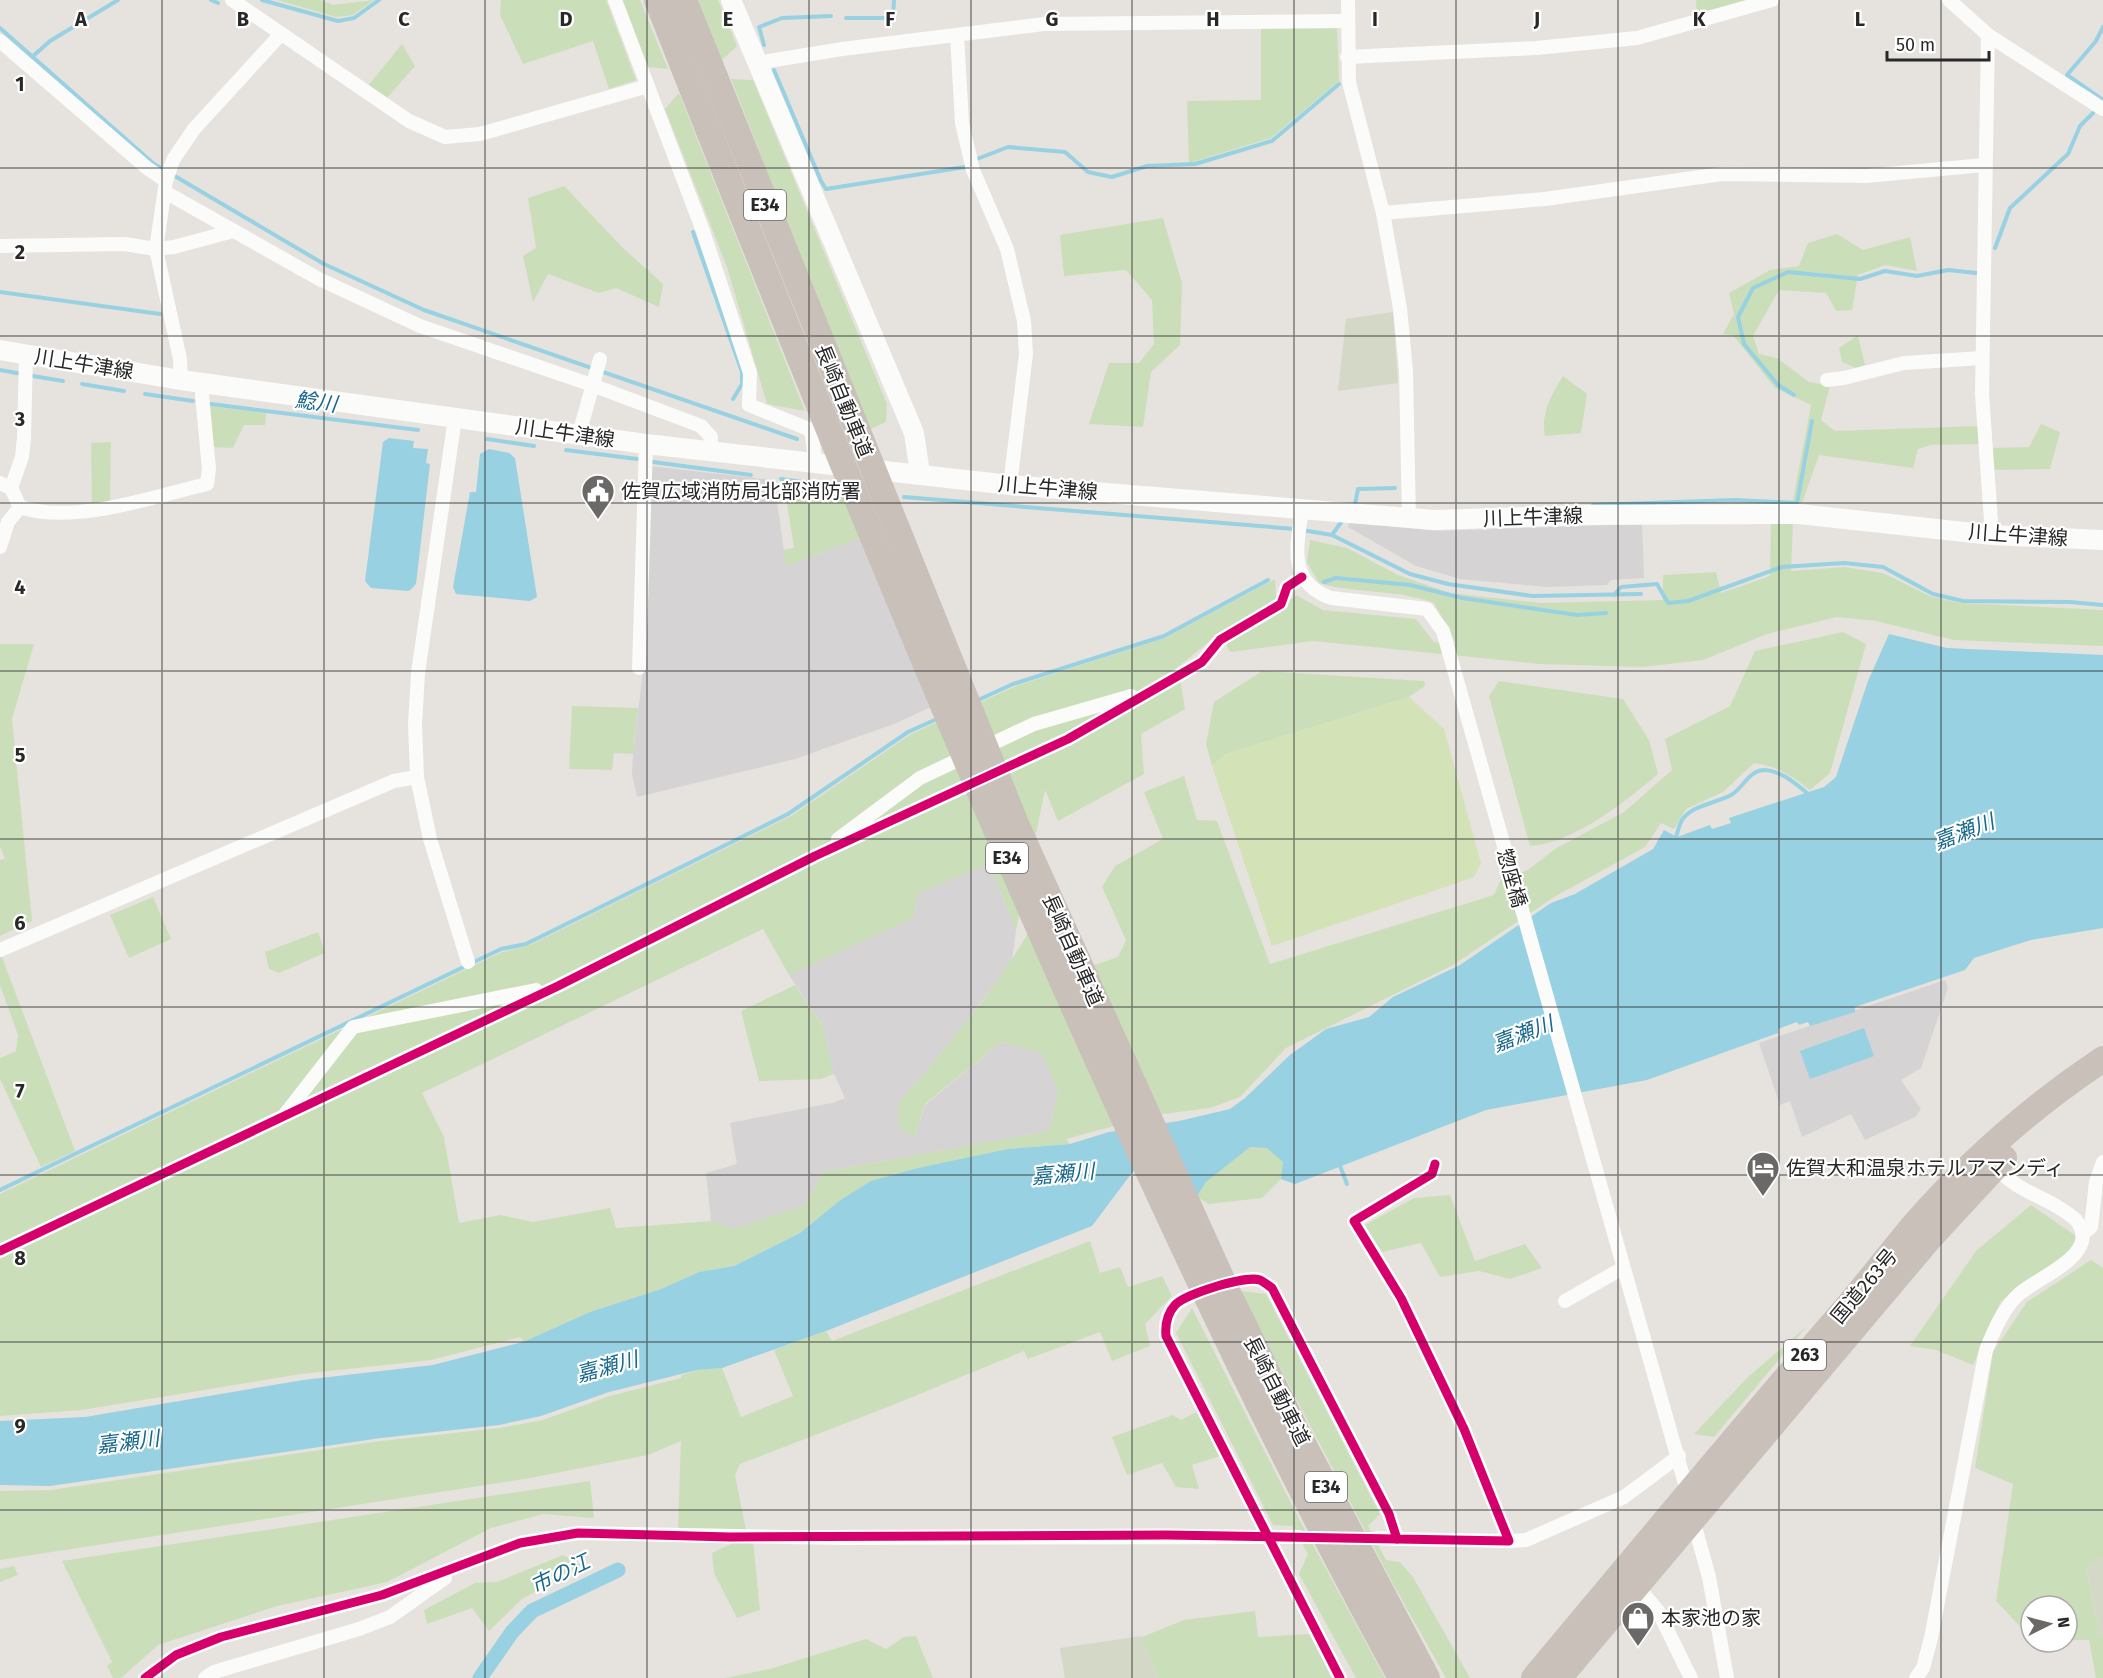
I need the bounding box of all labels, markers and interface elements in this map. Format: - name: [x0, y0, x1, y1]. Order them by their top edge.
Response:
- text: A: [74, 7, 88, 31]
- text: B: [237, 7, 249, 31]
- text: C: [398, 7, 410, 31]
- text: D: [559, 7, 573, 31]
- text: E: [723, 7, 733, 31]
- text: F: [885, 7, 895, 31]
- text: G: [1046, 7, 1058, 31]
- text: H: [1206, 7, 1220, 31]
- text: I: [1372, 7, 1378, 31]
- text: J: [1533, 7, 1540, 31]
- text: K: [1693, 7, 1706, 31]
- text: L: [1855, 7, 1865, 31]
- scale bar: [1887, 24, 1989, 62]
- text: 50 m: [1896, 34, 1935, 56]
- text: 1: [15, 72, 25, 96]
- road number: E34: [744, 190, 786, 220]
- text: 2: [15, 240, 25, 264]
- street label: 長崎自動車道: [810, 341, 878, 461]
- street label: 川上牛津線: [33, 344, 135, 384]
- water label: 鯰川: [294, 387, 340, 418]
- text: 3: [14, 407, 25, 431]
- street label: 川上牛津線: [514, 414, 616, 452]
- street label: 川上牛津線: [997, 472, 1099, 504]
- public building icon: 佐賀広域消防局北部消防署: [580, 473, 616, 520]
- place label: 佐賀広域消防局北部消防署: [621, 479, 861, 503]
- street label: 川上牛津線: [1483, 503, 1583, 531]
- street label: 川上牛津線: [1967, 520, 2069, 550]
- text: 4: [14, 575, 26, 599]
- text: 5: [15, 743, 26, 767]
- water label: 嘉瀬川: [1930, 808, 2000, 855]
- road number: E34: [986, 843, 1028, 873]
- street label: 惣座橋: [1492, 846, 1532, 910]
- street label: 長崎自動車道: [1038, 890, 1108, 1010]
- text: 6: [14, 911, 26, 935]
- water label: 嘉瀬川: [1489, 1010, 1559, 1057]
- text: 7: [15, 1079, 25, 1103]
- hotel icon: 佐賀大和温泉ホテルアマンディ: [1745, 1150, 1781, 1197]
- place label: 佐賀大和温泉ホテルアマンディ: [1786, 1156, 2065, 1180]
- water label: 嘉瀬川: [1030, 1158, 1098, 1190]
- street label: 国道263号: [1826, 1244, 1902, 1328]
- text: 8: [14, 1246, 26, 1270]
- street label: 長崎自動車道: [1239, 1332, 1315, 1450]
- road number: 263: [1784, 1340, 1826, 1370]
- water label: 嘉瀬川: [573, 1346, 643, 1388]
- text: 9: [14, 1414, 26, 1438]
- water label: 嘉瀬川: [95, 1425, 163, 1459]
- road number: E34: [1305, 1472, 1347, 1502]
- water label: 市の江: [526, 1548, 596, 1599]
- north arrow: [2019, 1594, 2079, 1654]
- shop icon: 本家池の家: [1620, 1600, 1656, 1647]
- place label: 本家池の家: [1661, 1606, 1761, 1630]
- text: N: [2053, 1616, 2073, 1629]

